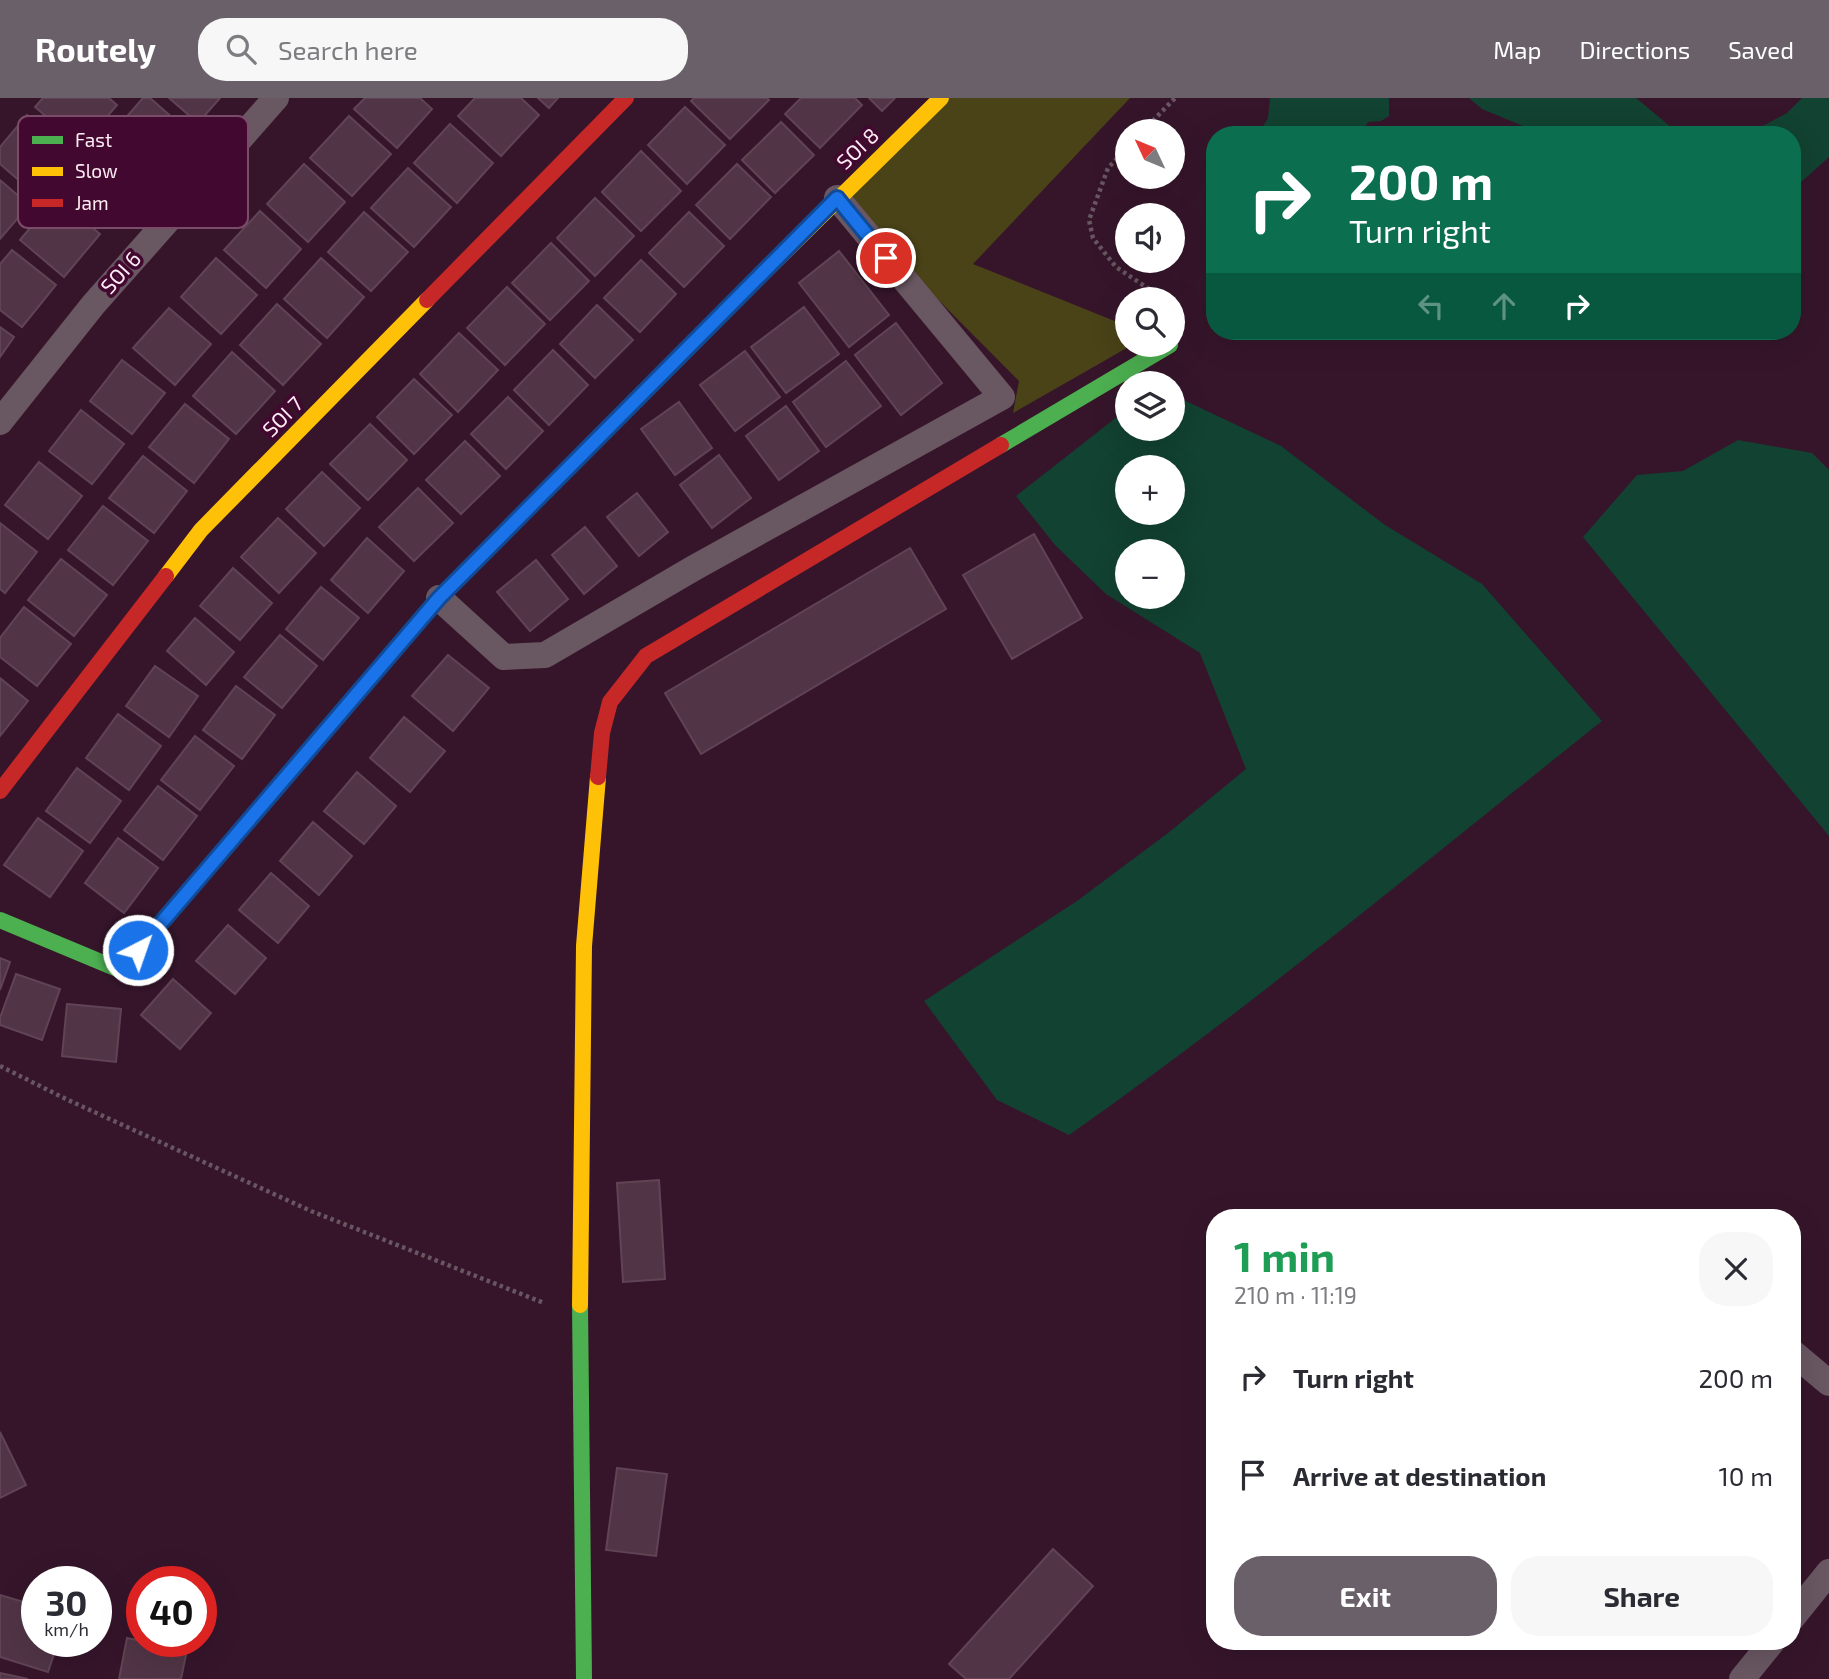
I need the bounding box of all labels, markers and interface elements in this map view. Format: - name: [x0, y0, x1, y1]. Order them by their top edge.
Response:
- search box: [198, 18, 688, 81]
- text: Routely: [35, 29, 156, 69]
- icon: search: [222, 30, 260, 68]
- text: Search here: [278, 34, 418, 65]
- text: Map: [1493, 35, 1541, 64]
- text: Directions: [1579, 35, 1690, 64]
- text: Saved: [1728, 35, 1794, 64]
- legend: [18, 116, 248, 228]
- north arrow: [1115, 119, 1185, 189]
- map controls: [1115, 119, 1185, 609]
- street label: SOI 8: [831, 122, 883, 174]
- text: Fast: [75, 128, 112, 151]
- text: 200 m: [1349, 151, 1493, 210]
- icon: right: [1234, 154, 1325, 245]
- text: Slow: [75, 159, 118, 182]
- text: Jam: [75, 191, 109, 214]
- button: sound: [1115, 203, 1185, 273]
- text: Turn right: [1349, 211, 1491, 249]
- pin: [856, 228, 916, 288]
- icon: arrive: [867, 239, 905, 277]
- street label: SOI 6: [95, 246, 145, 298]
- button: search: [1115, 287, 1185, 357]
- icon: left: [1412, 287, 1450, 325]
- icon: ahead: [1485, 287, 1523, 325]
- icon: right: [1558, 287, 1596, 325]
- button: layers: [1115, 371, 1185, 441]
- street label: SOI 7: [257, 390, 307, 441]
- button: +: [1115, 455, 1185, 525]
- button: −: [1115, 539, 1185, 609]
- position arrow: [101, 913, 175, 987]
- text: 1 min: [1234, 1230, 1335, 1280]
- button: close: [1699, 1232, 1773, 1306]
- text: 210 m · 11:19: [1234, 1281, 1357, 1309]
- icon: right: [1234, 1358, 1272, 1396]
- text: Turn right: [1293, 1362, 1414, 1393]
- text: 200 m: [1698, 1362, 1773, 1393]
- icon: arrive: [1234, 1456, 1272, 1494]
- text: Arrive at destination: [1293, 1460, 1546, 1491]
- text: 10 m: [1718, 1460, 1773, 1491]
- button: Exit: [1234, 1556, 1497, 1636]
- button: Share: [1511, 1556, 1773, 1636]
- speed limit sign: 40: [126, 1566, 217, 1657]
- text: 30: [46, 1581, 87, 1623]
- text: km/h: [44, 1618, 89, 1640]

